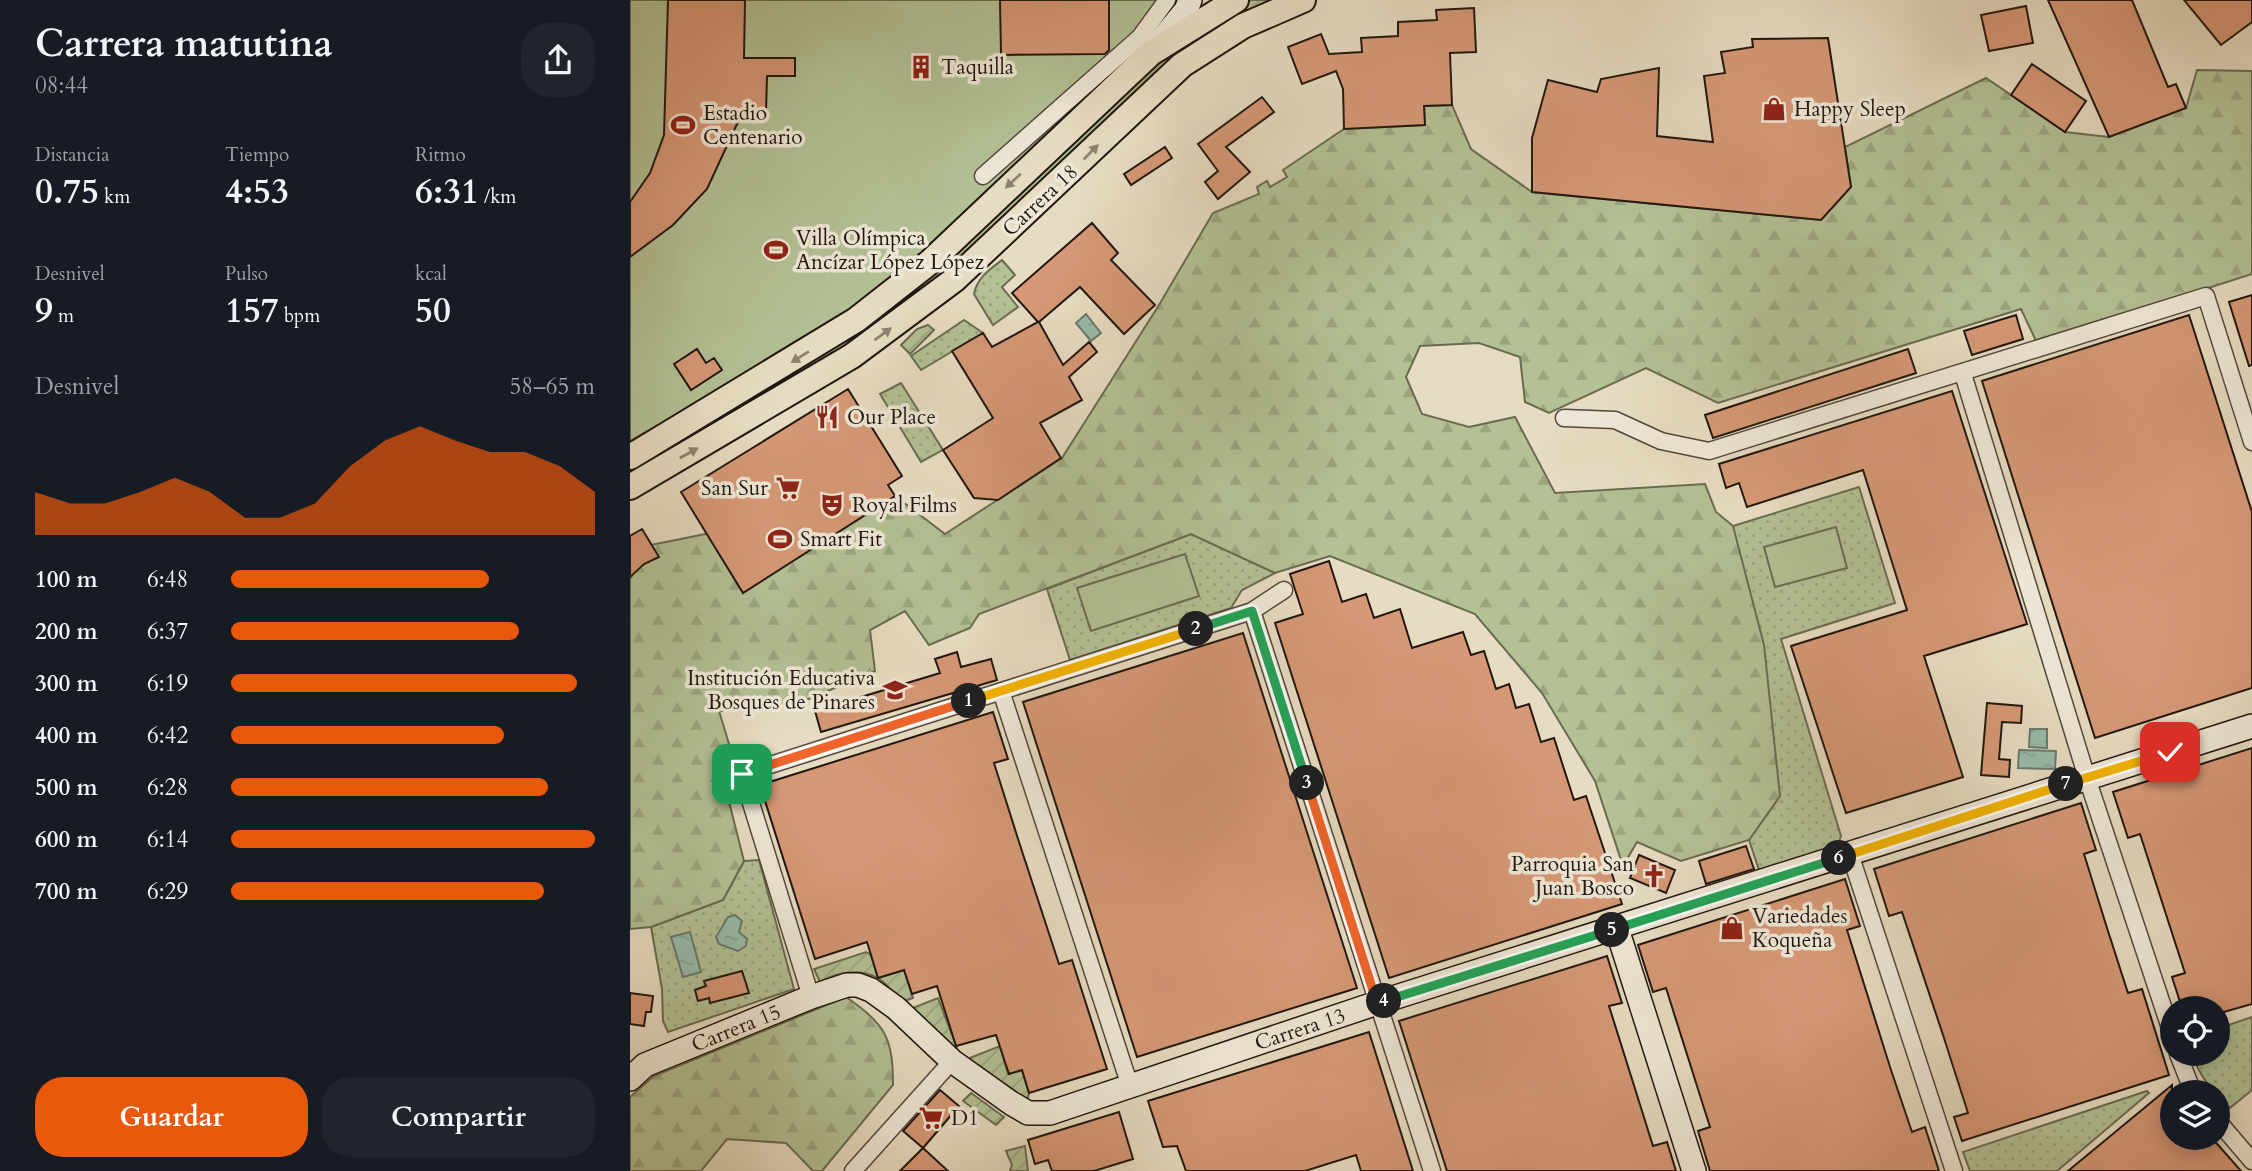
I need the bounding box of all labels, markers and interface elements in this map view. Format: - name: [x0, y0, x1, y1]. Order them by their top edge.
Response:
- text: Carrera matutina: [35, 18, 333, 70]
- button: share: [521, 23, 595, 97]
- building icon: Taquilla: [907, 53, 935, 81]
- place label: Taquilla: [941, 53, 1014, 82]
- text: 08:44: [35, 70, 88, 101]
- shop icon: Happy Sleep: [1760, 95, 1788, 123]
- place label: Happy Sleep: [1794, 95, 1906, 124]
- place label: Estadio Centenario: [703, 99, 803, 152]
- sports icon: Estadio Centenario: [669, 111, 697, 139]
- text: Distancia: [35, 142, 109, 168]
- text: Tiempo: [225, 142, 289, 168]
- text: Ritmo: [415, 142, 466, 168]
- one-way arrow: [1082, 144, 1098, 161]
- street label: Carrera 18: [996, 158, 1085, 243]
- text: 0.75: [35, 168, 99, 216]
- text: 4:53: [225, 168, 289, 216]
- text: 6:31: [415, 168, 479, 216]
- one-way arrow: [1005, 173, 1022, 189]
- text: km: [99, 184, 130, 210]
- text: /km: [479, 184, 516, 210]
- place label: Villa Olímpica Ancízar López López: [796, 224, 985, 277]
- sports icon: Villa Olímpica Ancízar López López: [762, 236, 790, 264]
- text: Desnivel: [35, 261, 105, 287]
- text: Pulso: [225, 261, 268, 287]
- text: kcal: [415, 261, 447, 287]
- text: 9: [35, 287, 53, 335]
- text: 157: [225, 287, 279, 335]
- text: 50: [415, 287, 451, 335]
- text: m: [53, 303, 74, 329]
- text: bpm: [279, 303, 320, 329]
- one-way arrow: [874, 327, 892, 341]
- one-way arrow: [791, 350, 810, 363]
- text: Desnivel: [35, 371, 119, 402]
- text: 58–65 m: [510, 371, 595, 402]
- restaurant icon: Our Place: [813, 403, 841, 431]
- place label: Our Place: [847, 403, 936, 432]
- one-way arrow: [679, 447, 699, 459]
- place label: San Sur: [701, 474, 768, 503]
- supermarket icon: San Sur: [774, 474, 802, 502]
- theatre icon: Royal Films: [818, 491, 846, 519]
- place label: Royal Films: [852, 491, 957, 520]
- sports icon: Smart Fit: [766, 525, 794, 553]
- place label: Smart Fit: [800, 525, 882, 554]
- text: 100 m: [35, 564, 98, 595]
- text: 6:48: [147, 564, 188, 595]
- pin: 2: [1178, 612, 1214, 646]
- text: 2: [1191, 615, 1200, 641]
- text: 200 m: [35, 616, 98, 647]
- text: 6:37: [147, 616, 188, 647]
- place label: Institución Educativa Bosques de Pinares: [687, 664, 875, 717]
- text: 300 m: [35, 668, 98, 699]
- text: 6:19: [147, 668, 188, 699]
- school or university icon: Institución Educativa Bosques de Pinares: [881, 676, 909, 704]
- pin: 1: [952, 684, 986, 718]
- text: 1: [964, 687, 973, 713]
- text: 400 m: [35, 720, 98, 751]
- text: 6:42: [147, 720, 188, 751]
- pin: [2140, 722, 2200, 782]
- icon: check: [2151, 733, 2189, 771]
- pin: [712, 744, 772, 804]
- icon: arrive: [723, 755, 761, 793]
- pin: 3: [1290, 766, 1324, 800]
- pin: 7: [2048, 766, 2084, 802]
- text: 3: [1302, 769, 1311, 795]
- text: 7: [2061, 770, 2070, 796]
- text: 500 m: [35, 772, 98, 803]
- text: 6:28: [147, 772, 188, 803]
- text: 600 m: [35, 824, 98, 855]
- text: 6:14: [147, 824, 188, 855]
- pin: 6: [1822, 840, 1856, 876]
- text: 6: [1834, 844, 1843, 870]
- place label: Parroquia San Juan Bosco: [1511, 850, 1634, 903]
- church icon: Parroquia San Juan Bosco: [1640, 862, 1668, 890]
- text: 700 m: [35, 876, 98, 907]
- text: 6:29: [147, 876, 188, 907]
- place label: Variedades Koqueña: [1752, 902, 1848, 955]
- pin: 5: [1594, 912, 1630, 948]
- shop icon: Variedades Koqueña: [1718, 914, 1746, 942]
- text: 5: [1607, 916, 1616, 942]
- pin: 4: [1366, 984, 1402, 1018]
- text: 4: [1379, 987, 1388, 1013]
- map controls: [2160, 996, 2230, 1150]
- button: locate: [2160, 996, 2230, 1066]
- street label: Carrera 15: [687, 997, 785, 1059]
- street label: Carrera 13: [1251, 1001, 1349, 1058]
- button: Guardar: [35, 1077, 308, 1157]
- button: Compartir: [322, 1077, 595, 1157]
- button: layers: [2160, 1080, 2230, 1150]
- supermarket icon: D1: [917, 1104, 945, 1132]
- place label: D1: [951, 1104, 979, 1133]

